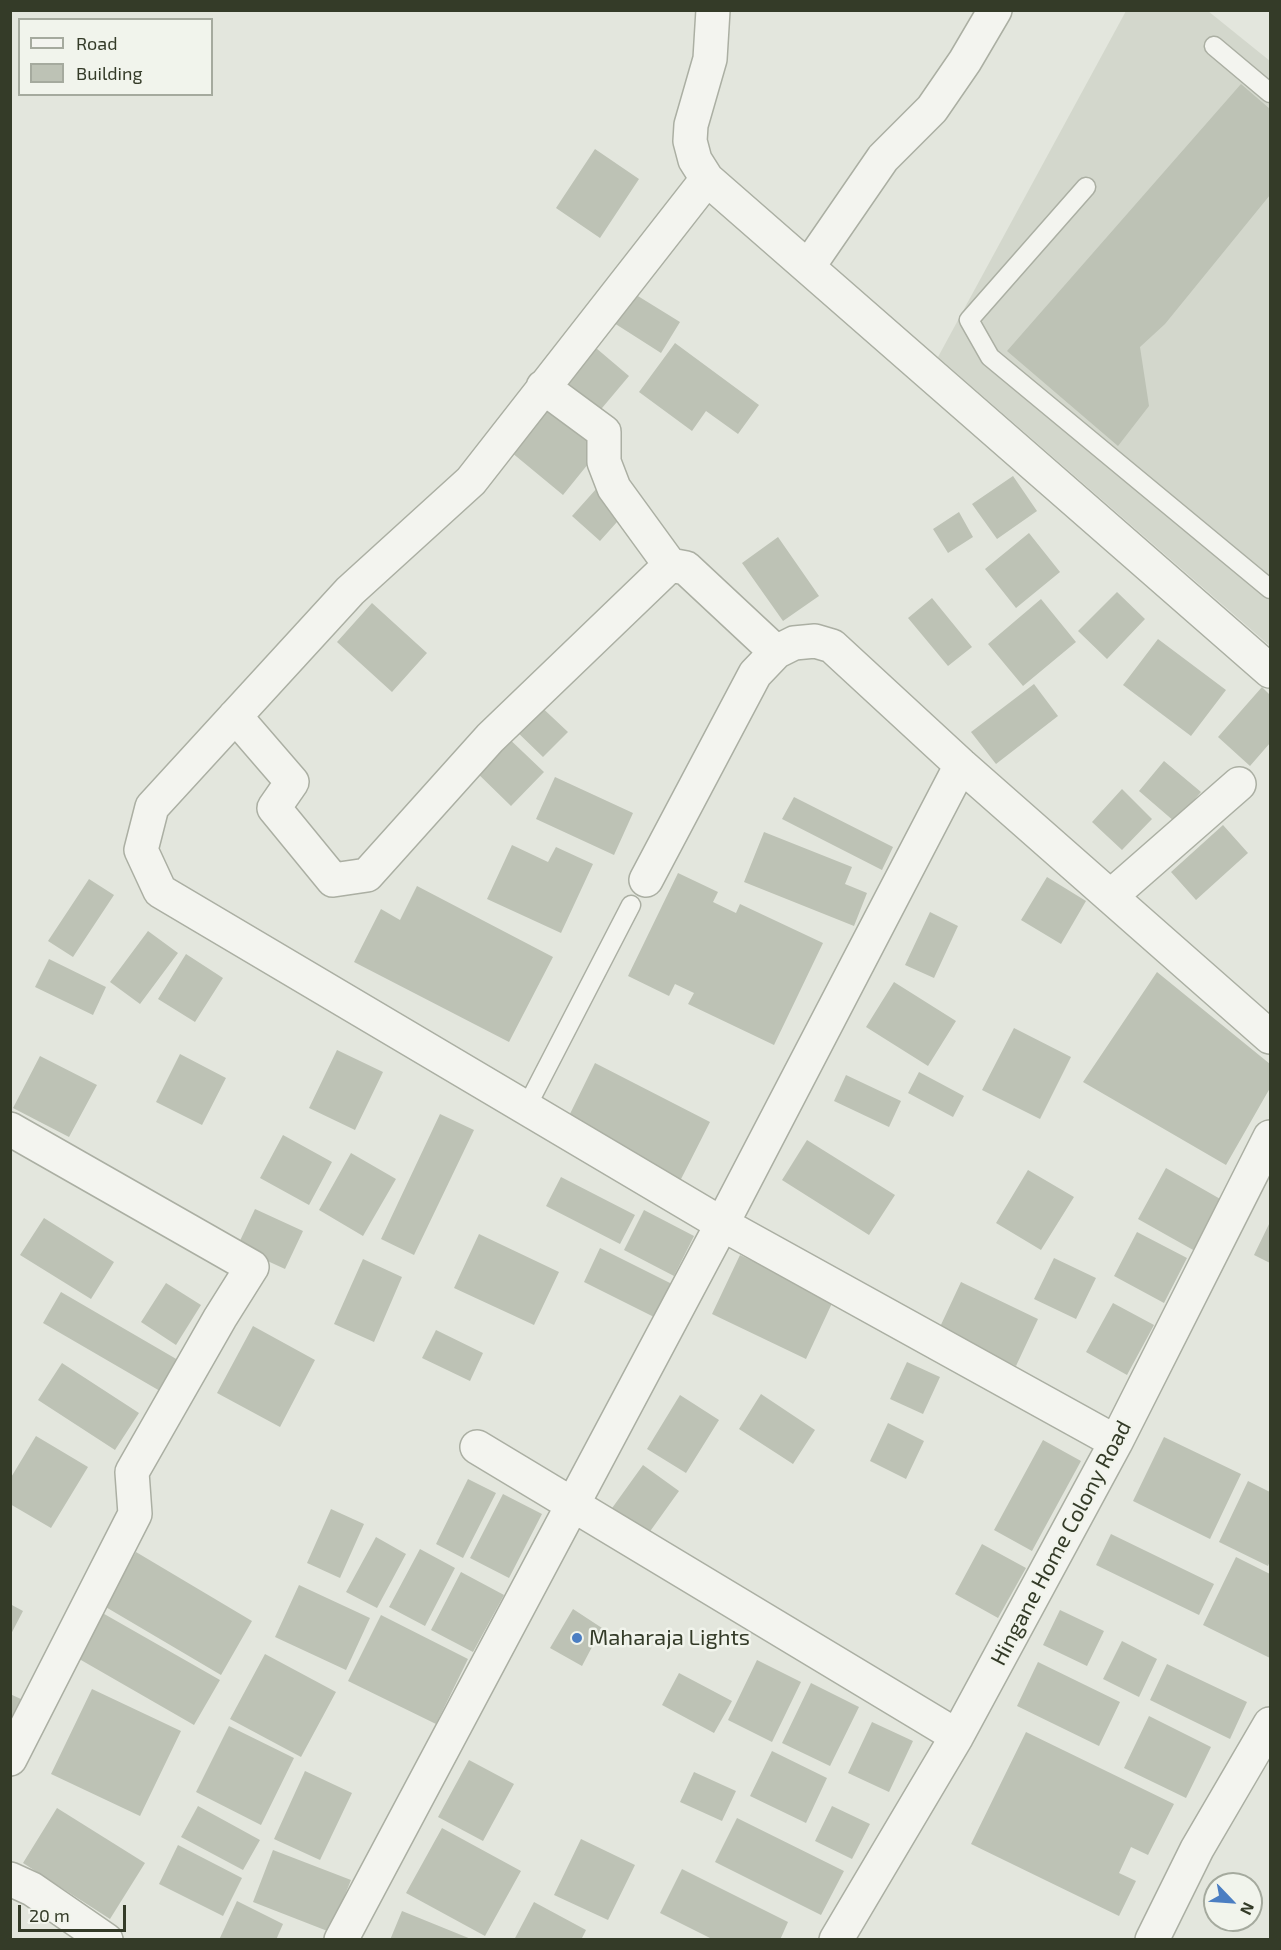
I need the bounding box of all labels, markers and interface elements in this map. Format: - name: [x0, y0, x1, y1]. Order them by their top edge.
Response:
- legend: [18, 18, 213, 96]
- text: Road: [76, 32, 117, 54]
- text: Building: [76, 62, 143, 84]
- street label: Hingane Home Colony Road: [985, 1416, 1137, 1670]
- place label: Maharaja Lights: [589, 1625, 750, 1651]
- marker: Maharaja Lights: [570, 1631, 584, 1645]
- north arrow: [1203, 1872, 1263, 1932]
- scale bar: [21, 1893, 129, 1931]
- text: N: [1237, 1900, 1259, 1918]
- text: 20 m: [29, 1904, 70, 1926]

